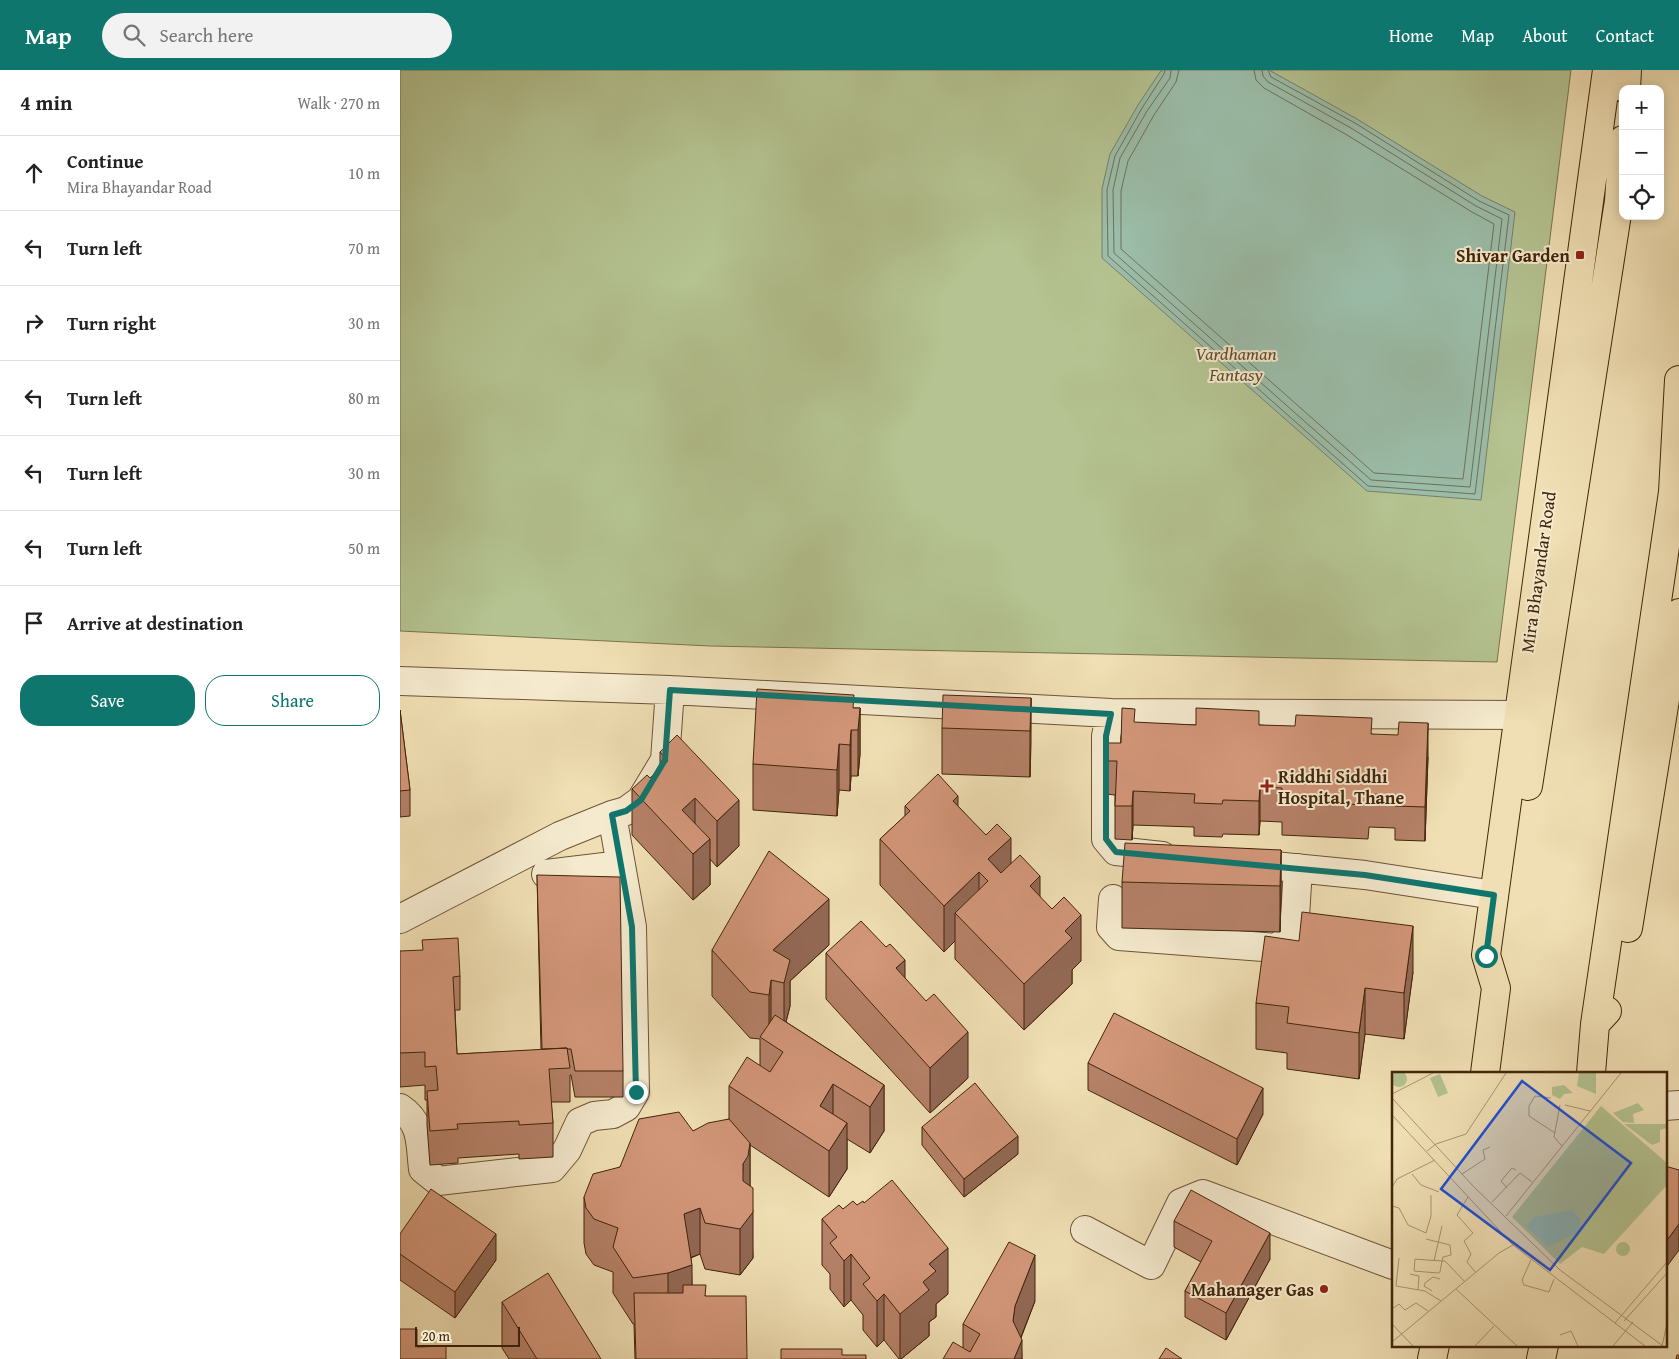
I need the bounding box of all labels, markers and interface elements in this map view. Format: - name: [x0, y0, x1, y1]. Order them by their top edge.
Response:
- search box: [102, 13, 452, 58]
- text: Map: [25, 18, 72, 53]
- icon: search: [120, 21, 148, 49]
- text: Search here: [160, 21, 253, 49]
- text: Home: [1389, 22, 1433, 49]
- text: Map: [1461, 22, 1494, 49]
- text: About: [1522, 22, 1568, 49]
- text: Contact: [1596, 22, 1654, 49]
- map controls: [1619, 85, 1664, 220]
- button: +: [1619, 85, 1664, 130]
- text: 4 min: [20, 87, 72, 118]
- text: Walk · 270 m: [297, 91, 380, 115]
- button: −: [1619, 130, 1664, 175]
- text: Continue: [67, 147, 144, 175]
- icon: ahead: [20, 159, 48, 187]
- text: 10 m: [348, 161, 380, 185]
- text: Mira Bhayandar Road: [67, 175, 212, 199]
- button: locate: [1619, 175, 1664, 220]
- icon: left: [20, 234, 48, 262]
- text: Turn left: [67, 234, 142, 262]
- text: 70 m: [348, 236, 380, 260]
- place label: Shivar Garden: [1456, 242, 1570, 269]
- marker: Shivar Garden: [1574, 249, 1586, 261]
- icon: right: [20, 309, 48, 337]
- text: Turn right: [67, 309, 156, 337]
- text: 30 m: [348, 311, 380, 335]
- park label: Vardhaman Fantasy: [1195, 340, 1277, 388]
- icon: left: [20, 384, 48, 412]
- text: Turn left: [67, 384, 142, 412]
- text: 80 m: [348, 386, 380, 410]
- icon: left: [20, 459, 48, 487]
- text: Turn left: [67, 459, 142, 487]
- text: 30 m: [348, 461, 380, 485]
- street label: Mira Bhayandar Road: [1513, 489, 1563, 654]
- icon: left: [20, 534, 48, 562]
- text: Turn left: [67, 534, 142, 562]
- text: 50 m: [348, 536, 380, 560]
- icon: arrive: [20, 609, 48, 637]
- text: Arrive at destination: [67, 609, 243, 637]
- button: Save: [20, 675, 195, 726]
- button: Share: [205, 675, 380, 726]
- place label: Riddhi Siddhi Hospital, Thane: [1278, 763, 1404, 811]
- marker: Riddhi Siddhi Hospital, Thane: [1260, 779, 1274, 793]
- route start: [1475, 945, 1498, 968]
- inset map: [1392, 1072, 1666, 1346]
- route end: [625, 1081, 648, 1104]
- place label: Mahanager Gas: [1191, 1276, 1314, 1303]
- marker: Mahanager Gas: [1318, 1283, 1330, 1295]
- scale bar: [415, 1324, 520, 1347]
- text: 20 m: [422, 1326, 450, 1346]

